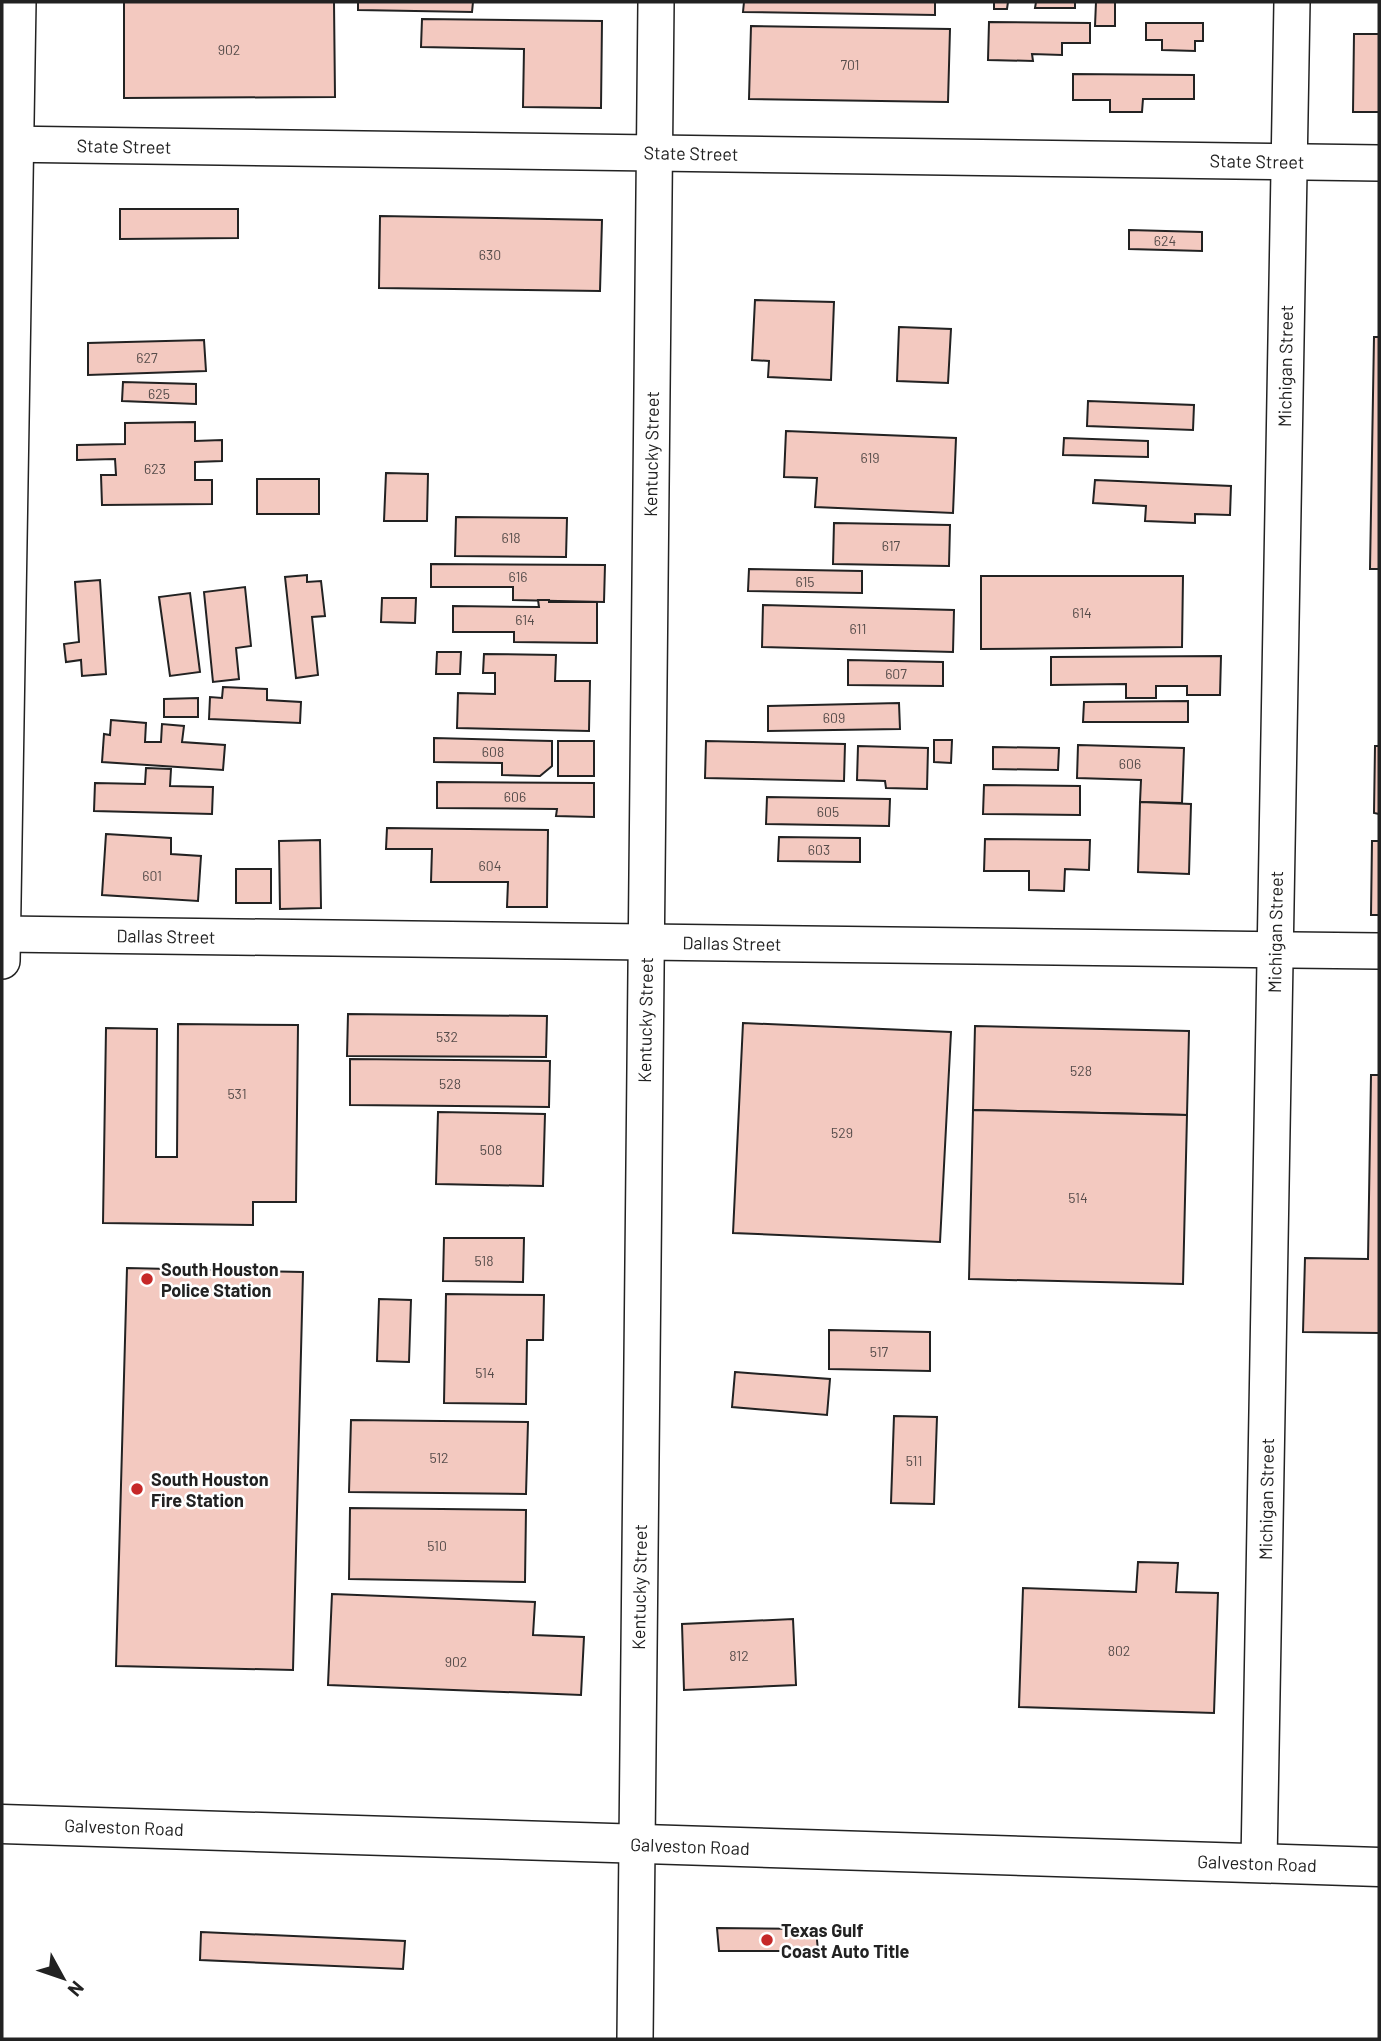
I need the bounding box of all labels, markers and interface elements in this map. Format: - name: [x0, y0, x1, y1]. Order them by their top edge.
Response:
- house number: 902: [218, 41, 240, 58]
- house number: 701: [840, 56, 860, 73]
- street label: State Street: [76, 134, 172, 158]
- street label: State Street: [643, 141, 739, 165]
- street label: State Street: [1209, 149, 1305, 173]
- house number: 624: [1154, 232, 1176, 249]
- house number: 630: [479, 246, 501, 263]
- street label: Michigan Street: [1273, 305, 1297, 427]
- house number: 627: [136, 349, 158, 366]
- house number: 625: [148, 385, 170, 402]
- street label: Kentucky Street: [639, 391, 663, 517]
- house number: 619: [860, 449, 880, 466]
- house number: 623: [144, 460, 166, 477]
- house number: 618: [501, 529, 521, 546]
- house number: 617: [882, 537, 901, 554]
- house number: 616: [508, 568, 528, 585]
- house number: 615: [795, 573, 815, 590]
- house number: 614: [1072, 604, 1092, 621]
- house number: 614: [515, 611, 535, 628]
- house number: 611: [850, 620, 866, 637]
- house number: 607: [885, 665, 907, 682]
- house number: 609: [823, 709, 845, 726]
- house number: 608: [482, 743, 504, 760]
- house number: 606: [1119, 755, 1141, 772]
- house number: 606: [504, 788, 526, 805]
- house number: 605: [817, 803, 839, 820]
- house number: 603: [808, 841, 830, 858]
- house number: 604: [479, 857, 501, 874]
- house number: 601: [142, 867, 162, 884]
- street label: Michigan Street: [1263, 871, 1287, 993]
- street label: Dallas Street: [116, 924, 216, 948]
- street label: Dallas Street: [682, 931, 782, 955]
- street label: Kentucky Street: [633, 957, 657, 1083]
- house number: 532: [436, 1028, 458, 1045]
- house number: 528: [1070, 1062, 1092, 1079]
- house number: 528: [439, 1075, 461, 1092]
- house number: 531: [227, 1085, 247, 1102]
- house number: 529: [831, 1124, 853, 1141]
- house number: 508: [480, 1141, 502, 1158]
- house number: 514: [1068, 1189, 1088, 1206]
- house number: 518: [475, 1252, 494, 1269]
- place label: South Houston Police Station: [161, 1258, 279, 1301]
- marker: South Houston Police Station: [139, 1271, 155, 1287]
- house number: 517: [870, 1343, 889, 1360]
- house number: 514: [475, 1364, 495, 1381]
- street label: Michigan Street: [1254, 1438, 1278, 1560]
- house number: 512: [429, 1449, 449, 1466]
- house number: 511: [906, 1452, 922, 1469]
- place label: South Houston Fire Station: [151, 1468, 269, 1511]
- marker: South Houston Fire Station: [129, 1481, 145, 1497]
- street label: Kentucky Street: [627, 1524, 651, 1650]
- house number: 510: [427, 1537, 447, 1554]
- house number: 802: [1108, 1642, 1130, 1659]
- house number: 812: [729, 1647, 749, 1664]
- house number: 902: [445, 1653, 467, 1670]
- street label: Galveston Road: [64, 1814, 184, 1840]
- street label: Galveston Road: [630, 1833, 750, 1859]
- street label: Galveston Road: [1197, 1850, 1317, 1876]
- place label: Texas Gulf Coast Auto Title: [781, 1919, 909, 1962]
- marker: Texas Gulf Coast Auto Title: [759, 1932, 775, 1948]
- north arrow: [28, 1943, 98, 2013]
- text: N: [64, 1977, 89, 2001]

